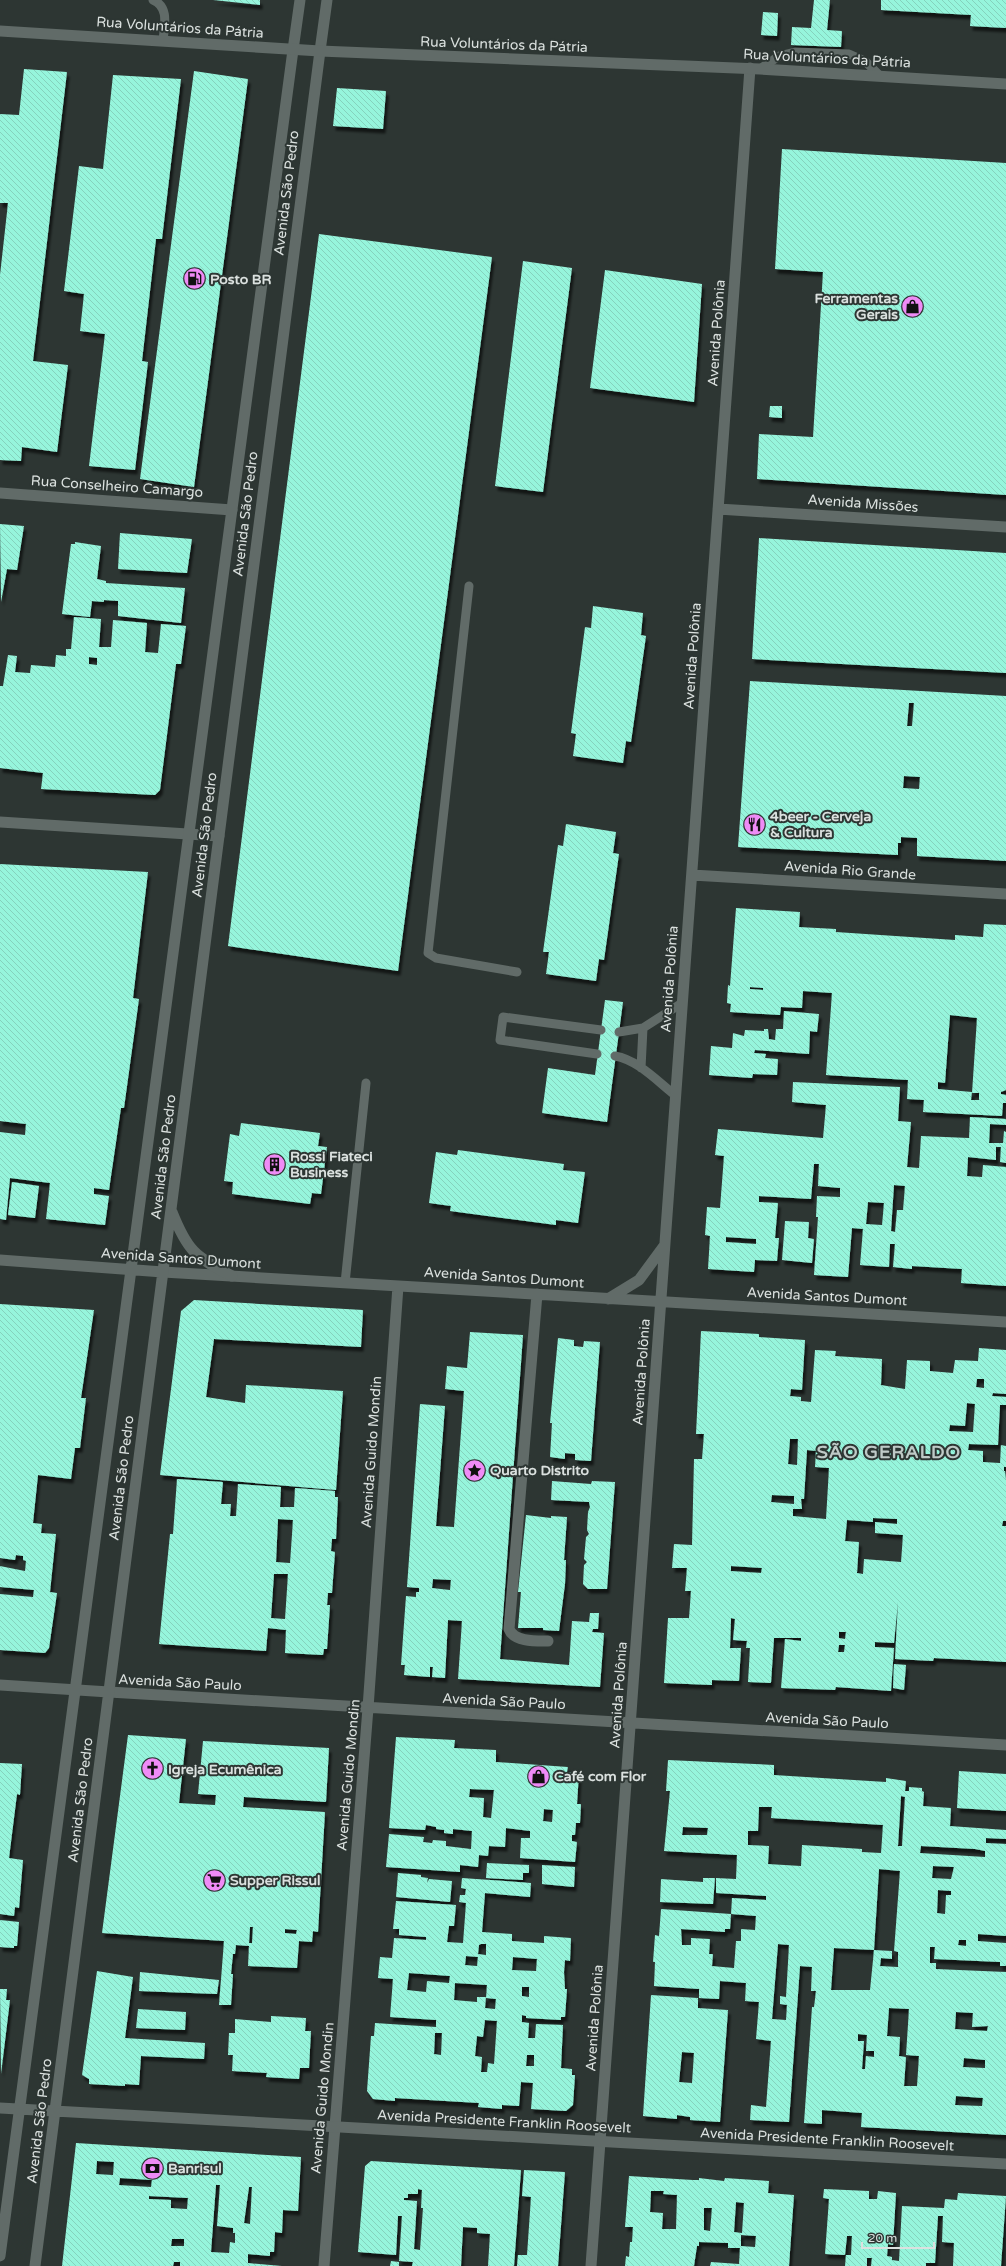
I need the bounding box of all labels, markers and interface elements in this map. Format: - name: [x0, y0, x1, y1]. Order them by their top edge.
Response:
- street label: Rua Voluntários da Pátria: [96, 13, 264, 42]
- street label: Rua Voluntários da Pátria: [420, 33, 588, 56]
- street label: Rua Voluntários da Pátria: [743, 46, 911, 71]
- street label: Avenida São Pedro: [270, 130, 303, 257]
- fuel station icon: Posto BR: [181, 266, 207, 292]
- place label: Posto BR: [210, 271, 271, 288]
- street label: Avenida Polônia: [704, 279, 729, 387]
- place label: Ferramentas Gerais: [814, 290, 898, 323]
- shop icon: Ferramentas Gerais: [900, 293, 926, 319]
- street label: Avenida São Pedro: [229, 451, 262, 578]
- street label: Rua Conselheiro Camargo: [30, 472, 204, 501]
- street label: Avenida Missões: [807, 491, 919, 516]
- street label: Avenida Polônia: [680, 602, 705, 710]
- street label: Avenida São Pedro: [188, 772, 221, 899]
- place label: 4beer - Cerveja & Cultura: [770, 808, 871, 841]
- restaurant icon: 4beer - Cerveja & Cultura: [741, 811, 767, 837]
- street label: Avenida Rio Grande: [783, 857, 917, 884]
- street label: Avenida Polônia: [657, 925, 682, 1033]
- street label: Avenida São Pedro: [147, 1094, 180, 1221]
- place label: Rossi Fiateci Business: [290, 1148, 373, 1181]
- building icon: Rossi Fiateci Business: [262, 1151, 288, 1177]
- street label: Avenida Santos Dumont: [100, 1244, 262, 1273]
- street label: Avenida Santos Dumont: [423, 1263, 585, 1292]
- street label: Avenida Santos Dumont: [746, 1284, 908, 1309]
- street label: Avenida Polônia: [629, 1318, 654, 1426]
- street label: Avenida Guido Mondin: [358, 1375, 385, 1529]
- street label: Avenida São Pedro: [105, 1415, 138, 1542]
- district label: SÃO GERALDO: [817, 1441, 961, 1463]
- place icon: Quarto Distrito: [461, 1457, 487, 1483]
- place label: Quarto Distrito: [490, 1462, 589, 1479]
- street label: Avenida Polônia: [606, 1641, 631, 1749]
- street label: Avenida São Paulo: [118, 1671, 242, 1694]
- street label: Avenida São Paulo: [442, 1690, 566, 1713]
- street label: Avenida Guido Mondin: [333, 1698, 364, 1852]
- street label: Avenida São Paulo: [765, 1709, 889, 1732]
- street label: Avenida São Pedro: [64, 1737, 97, 1864]
- church icon: Igreja Ecumênica: [140, 1756, 166, 1782]
- place label: Igreja Ecumênica: [168, 1761, 282, 1778]
- shop icon: Café com Flor: [526, 1763, 552, 1789]
- place label: Café com Flor: [554, 1768, 647, 1785]
- supermarket icon: Supper Rissul: [202, 1867, 228, 1893]
- place label: Supper Rissul: [230, 1872, 321, 1889]
- street label: Avenida Polônia: [582, 1964, 607, 2072]
- street label: Avenida Guido Mondin: [307, 2021, 338, 2175]
- street label: Avenida São Pedro: [23, 2058, 56, 2185]
- street label: Avenida Presidente Franklin Roosevelt: [377, 2106, 632, 2137]
- street label: Avenida Presidente Franklin Roosevelt: [700, 2124, 955, 2155]
- bank icon: Banrisul: [139, 2155, 165, 2181]
- place label: Banrisul: [168, 2160, 222, 2177]
- scale bar: [862, 2224, 934, 2250]
- text: 20 m: [868, 2231, 897, 2245]

